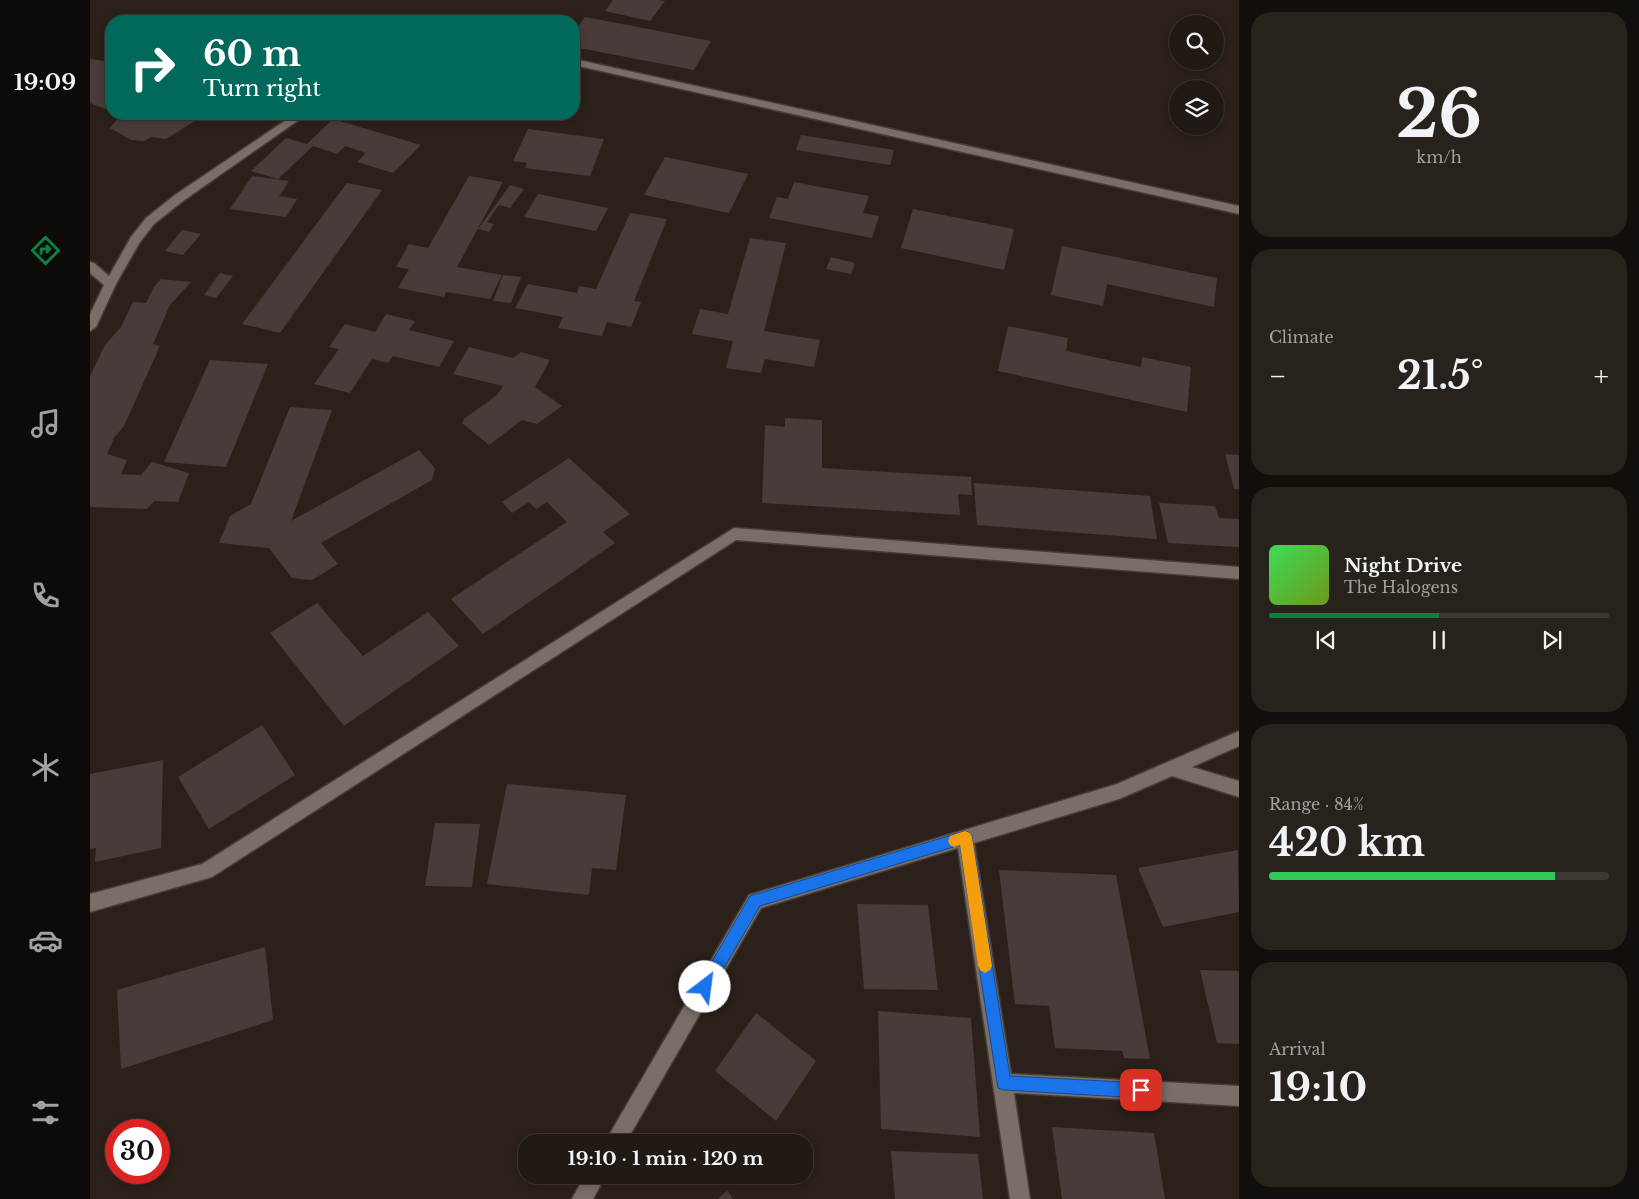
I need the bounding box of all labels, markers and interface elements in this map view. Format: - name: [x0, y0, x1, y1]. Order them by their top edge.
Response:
- map controls: [1169, 15, 1224, 135]
- button: search: [1169, 15, 1224, 70]
- text: 60 m: [203, 32, 301, 75]
- icon: right: [120, 35, 185, 100]
- text: 19:09: [14, 69, 76, 96]
- text: 26: [1396, 74, 1482, 155]
- text: Turn right: [203, 75, 321, 102]
- button: layers: [1169, 80, 1224, 135]
- text: km/h: [1416, 147, 1462, 167]
- icon: directions: [28, 233, 63, 268]
- text: Climate: [1269, 327, 1334, 347]
- text: 21.5°: [1397, 352, 1483, 399]
- text: −: [1269, 359, 1287, 394]
- text: +: [1594, 359, 1609, 394]
- icon: music: [28, 406, 63, 441]
- text: Night Drive: [1344, 554, 1462, 577]
- text: The Halogens: [1344, 577, 1458, 597]
- icon: phone: [28, 578, 63, 613]
- icon: previous: [1312, 626, 1340, 654]
- icon: pause: [1425, 626, 1453, 654]
- icon: next: [1538, 626, 1566, 654]
- icon: climate: [28, 750, 63, 785]
- text: Range · 84%: [1269, 794, 1364, 814]
- text: 420 km: [1269, 819, 1425, 866]
- icon: car: [28, 923, 63, 958]
- position arrow: [678, 960, 730, 1012]
- text: Arrival: [1269, 1039, 1326, 1059]
- text: 19:10: [1269, 1064, 1367, 1111]
- pin: [1120, 1069, 1162, 1111]
- icon: arrive: [1127, 1076, 1155, 1104]
- icon: filters: [28, 1095, 63, 1130]
- speed limit sign: 30: [105, 1119, 170, 1184]
- text: 19:10 · 1 min · 120 m: [567, 1147, 764, 1170]

